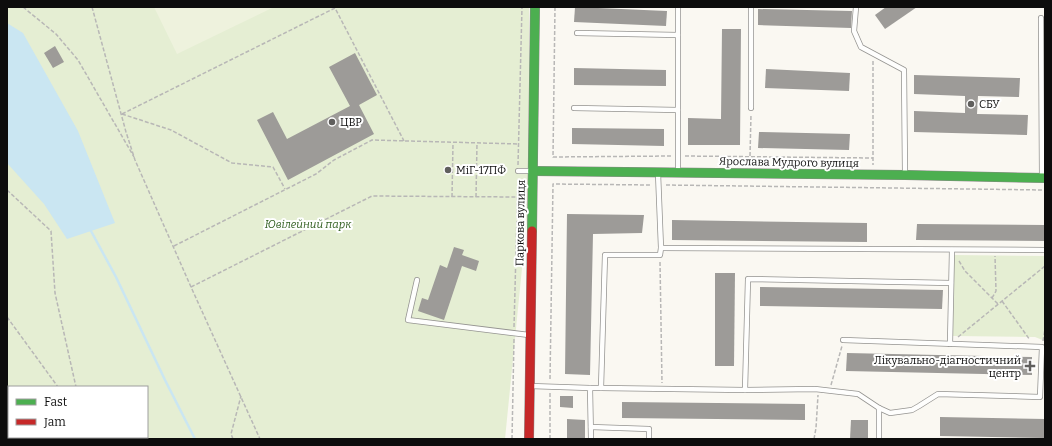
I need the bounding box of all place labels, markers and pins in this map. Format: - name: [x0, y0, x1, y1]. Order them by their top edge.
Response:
- place label: СБУ: [979, 98, 1000, 111]
- marker: СБУ: [966, 99, 976, 109]
- place label: ЦВР: [340, 116, 362, 129]
- marker: ЦВР: [327, 117, 337, 127]
- place label: МіГ-17ПФ: [456, 164, 506, 177]
- marker: МіГ-17ПФ: [443, 165, 453, 175]
- place label: Лікувально-діагностичний центр: [874, 354, 1021, 380]
- marker: Лікувально-діагностичний центр: [1024, 360, 1036, 372]

